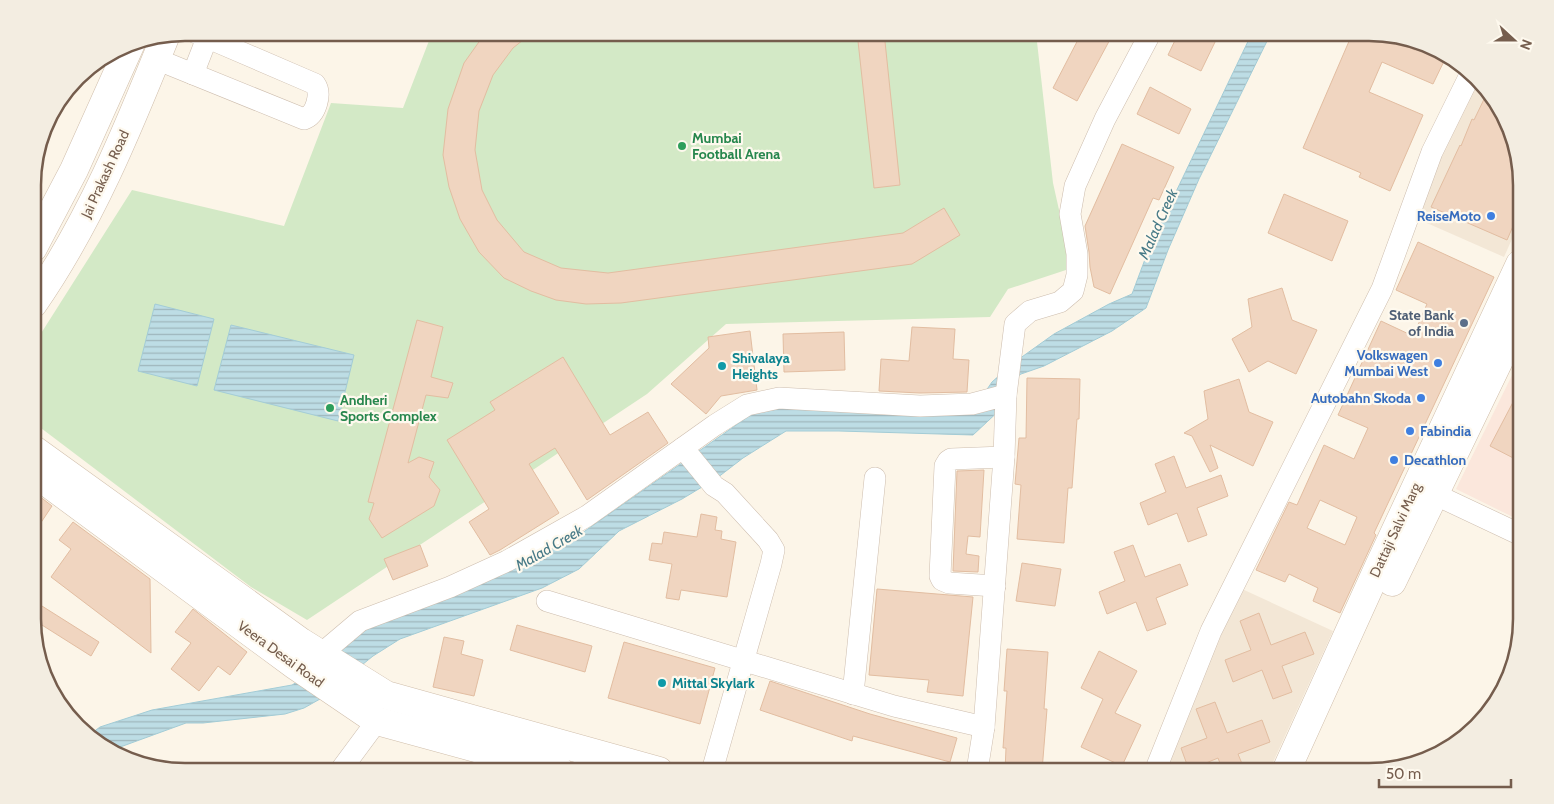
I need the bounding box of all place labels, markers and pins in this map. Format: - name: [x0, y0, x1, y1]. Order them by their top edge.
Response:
- place label: Mumbai Football Arena: [692, 129, 780, 163]
- marker: Mumbai Football Arena: [676, 140, 688, 152]
- place label: ReiseMoto: [1417, 207, 1481, 225]
- marker: ReiseMoto: [1485, 210, 1497, 222]
- place label: State Bank of India: [1389, 306, 1454, 340]
- marker: State Bank of India: [1458, 317, 1470, 329]
- place label: Volkswagen Mumbai West: [1344, 346, 1428, 380]
- place label: Shivalaya Heights: [732, 349, 790, 383]
- marker: Volkswagen Mumbai West: [1432, 357, 1444, 369]
- marker: Shivalaya Heights: [716, 360, 728, 372]
- place label: Autobahn Skoda: [1311, 389, 1411, 407]
- place label: Andheri Sports Complex: [340, 391, 437, 425]
- marker: Autobahn Skoda: [1415, 392, 1427, 404]
- marker: Andheri Sports Complex: [324, 402, 336, 414]
- place label: Fabindia: [1420, 422, 1471, 440]
- marker: Fabindia: [1404, 425, 1416, 437]
- place label: Decathlon: [1404, 451, 1466, 469]
- marker: Decathlon: [1388, 454, 1400, 466]
- place label: Mittal Skylark: [672, 674, 755, 692]
- marker: Mittal Skylark: [656, 677, 668, 689]

